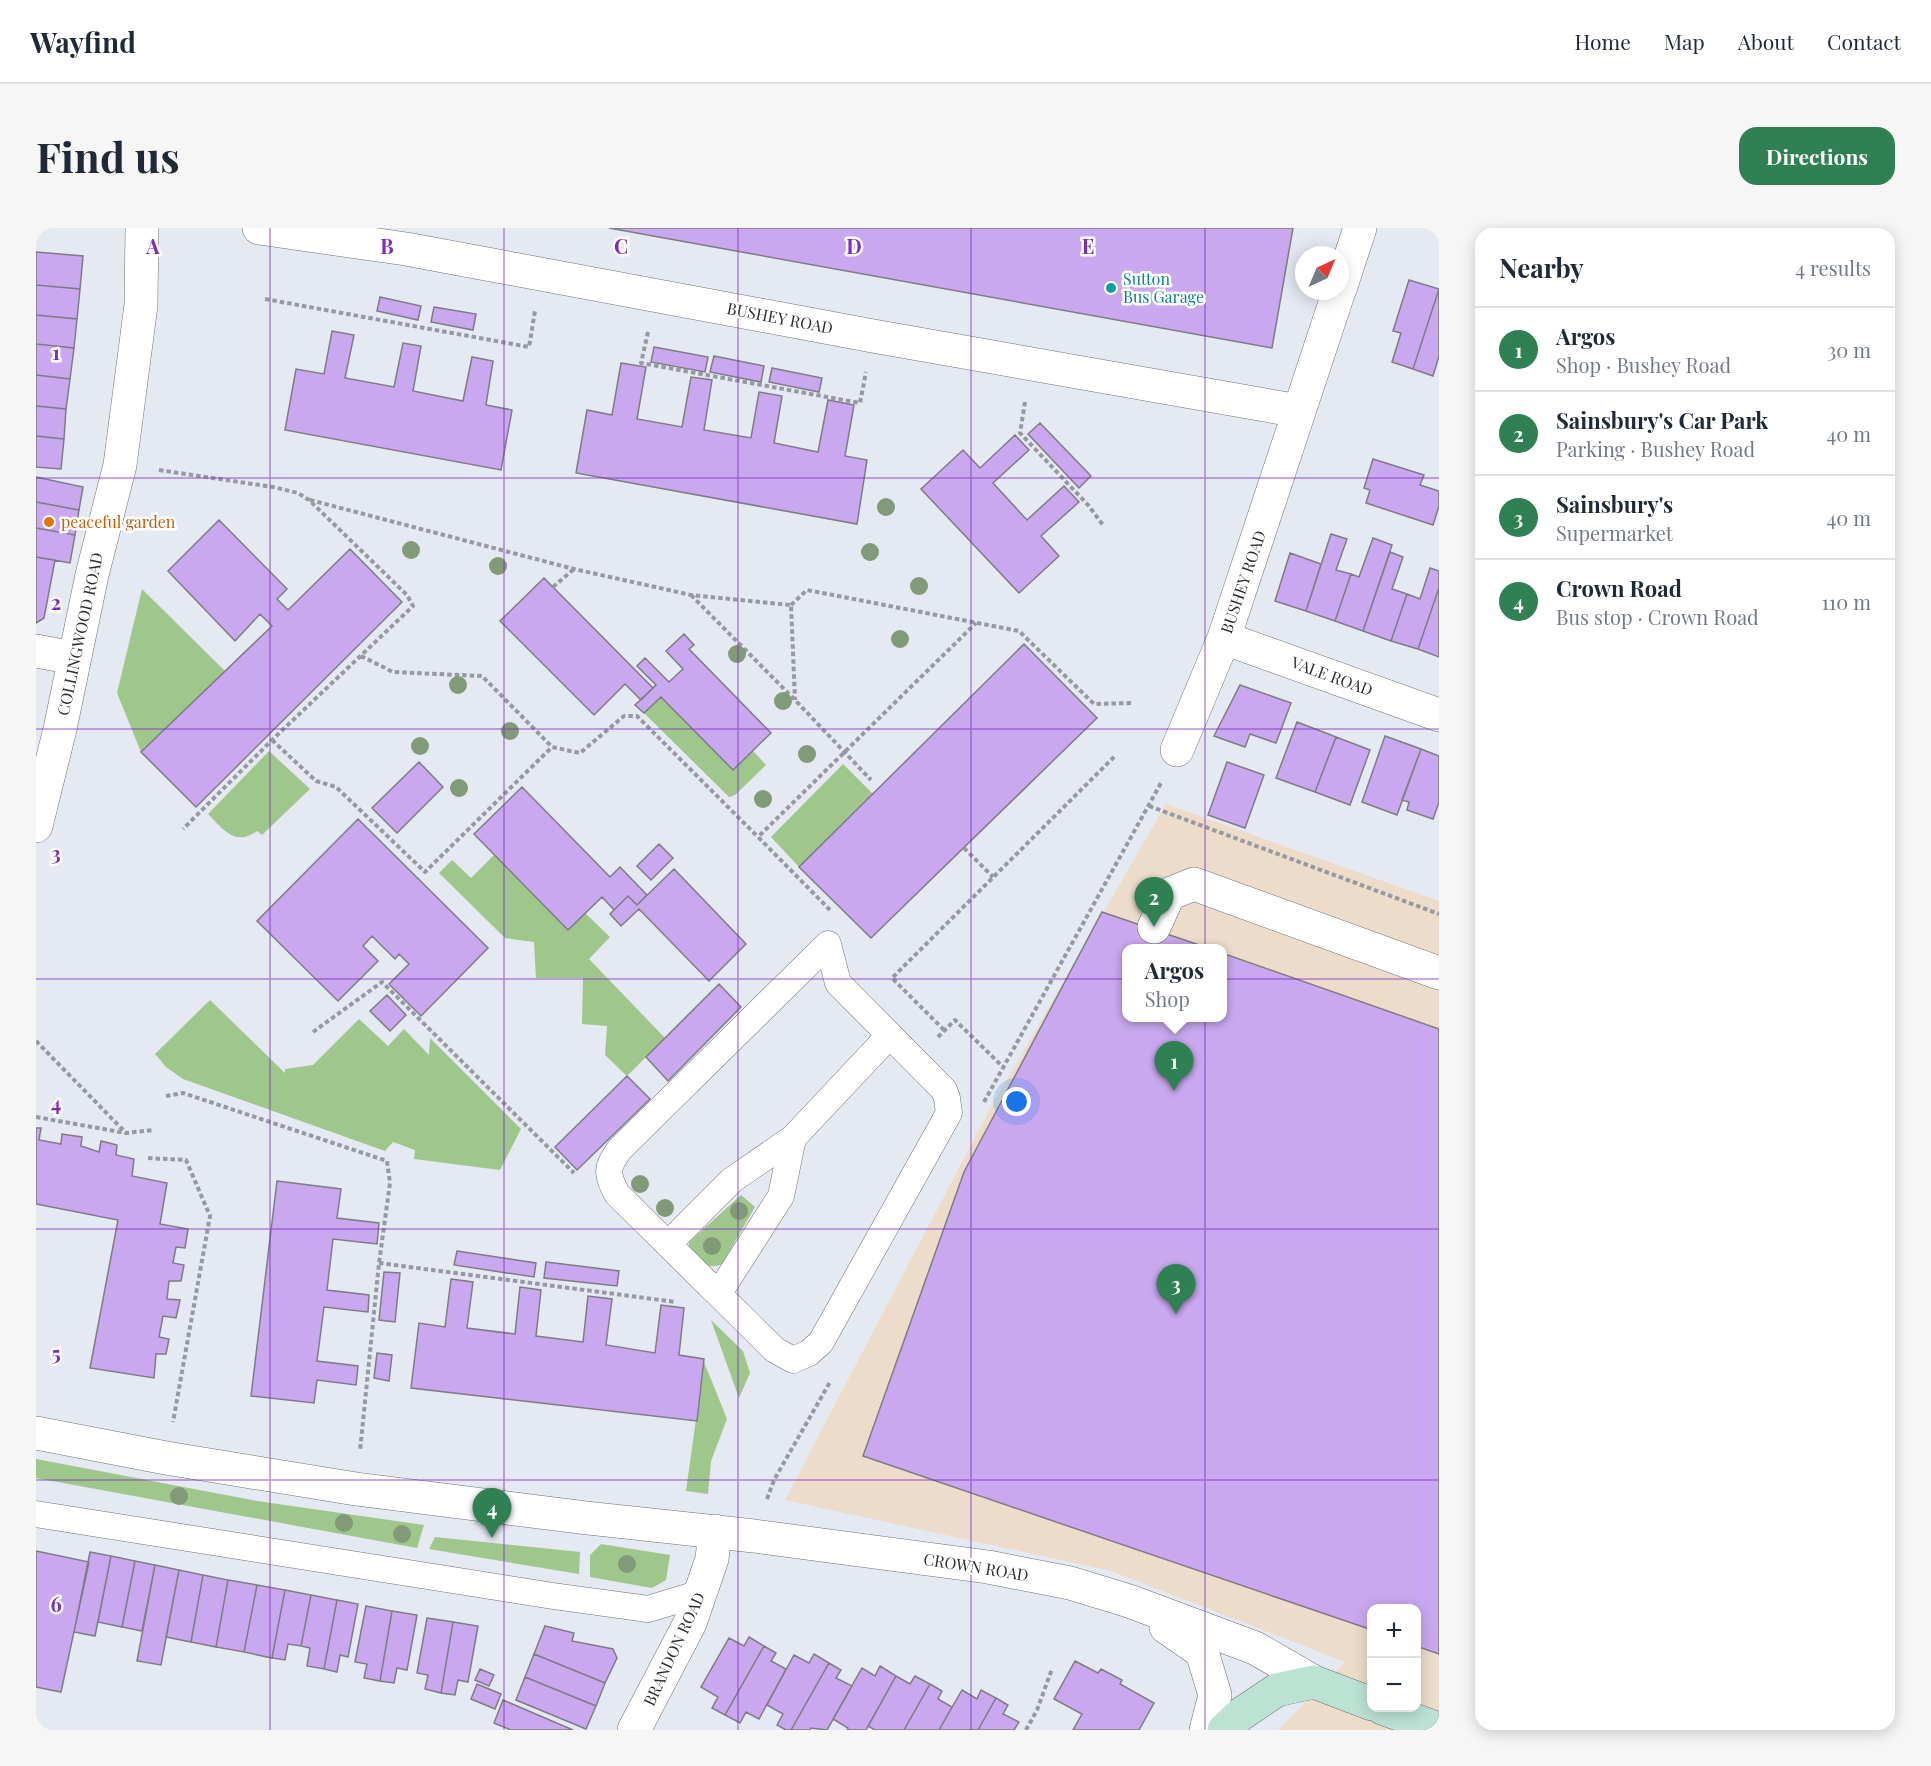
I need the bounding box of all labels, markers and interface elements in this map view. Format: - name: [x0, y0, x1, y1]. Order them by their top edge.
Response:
- text: Wayfind: [30, 23, 136, 60]
- text: Home: [1575, 27, 1631, 55]
- text: Map: [1664, 27, 1705, 55]
- text: About: [1738, 27, 1794, 55]
- text: Contact: [1827, 27, 1901, 55]
- button: Directions: [1739, 127, 1895, 185]
- text: Find us: [36, 128, 180, 184]
- text: A: [145, 232, 160, 259]
- text: B: [380, 232, 394, 259]
- text: C: [614, 232, 628, 259]
- text: D: [846, 232, 862, 259]
- text: E: [1082, 232, 1094, 259]
- north arrow: [1295, 246, 1349, 300]
- text: Nearby: [1499, 250, 1584, 285]
- text: 4 results: [1795, 254, 1871, 281]
- place label: Sutton Bus Garage: [1123, 268, 1204, 307]
- marker: Sutton Bus Garage: [1104, 281, 1118, 295]
- street label: BUSHEY ROAD: [725, 297, 835, 338]
- text: Argos: [1556, 321, 1615, 351]
- text: 1: [1515, 336, 1522, 363]
- text: 30 m: [1827, 336, 1871, 363]
- text: 1: [52, 338, 60, 365]
- text: Shop · Bushey Road: [1556, 351, 1731, 378]
- text: Sainsbury's Car Park: [1556, 405, 1768, 435]
- text: 2: [1513, 420, 1524, 447]
- text: 40 m: [1826, 420, 1871, 447]
- text: Parking · Bushey Road: [1556, 435, 1755, 462]
- text: Sainsbury's: [1556, 489, 1673, 519]
- text: 3: [1514, 504, 1523, 531]
- text: 40 m: [1826, 504, 1871, 531]
- place label: peaceful garden: [61, 511, 176, 532]
- marker: peaceful garden: [42, 515, 56, 529]
- text: Supermarket: [1556, 519, 1673, 546]
- street label: BUSHEY ROAD: [1215, 528, 1270, 636]
- street label: COLLINGWOOD ROAD: [52, 550, 107, 717]
- text: Crown Road: [1556, 573, 1682, 603]
- text: 2: [51, 588, 61, 615]
- text: 4: [1513, 588, 1524, 615]
- text: 110 m: [1821, 588, 1871, 615]
- text: Bus stop · Crown Road: [1556, 603, 1759, 630]
- street label: VALE ROAD: [1288, 651, 1376, 700]
- text: 3: [51, 839, 61, 866]
- pin: 2: [1134, 878, 1174, 927]
- popup: [1122, 944, 1227, 1022]
- text: Argos: [1145, 955, 1204, 985]
- text: Shop: [1145, 985, 1190, 1012]
- pin: 1: [1154, 1042, 1194, 1091]
- your location: [1002, 1087, 1031, 1116]
- text: 4: [51, 1089, 61, 1116]
- pin: 3: [1156, 1264, 1196, 1314]
- text: 5: [51, 1339, 61, 1366]
- pin: 4: [472, 1488, 512, 1538]
- street label: CROWN ROAD: [922, 1548, 1030, 1585]
- street label: BRANDON ROAD: [638, 1589, 709, 1709]
- text: 6: [50, 1590, 62, 1617]
- map controls: [1367, 1604, 1421, 1712]
- button: +: [1367, 1604, 1421, 1658]
- button: −: [1367, 1658, 1421, 1712]

